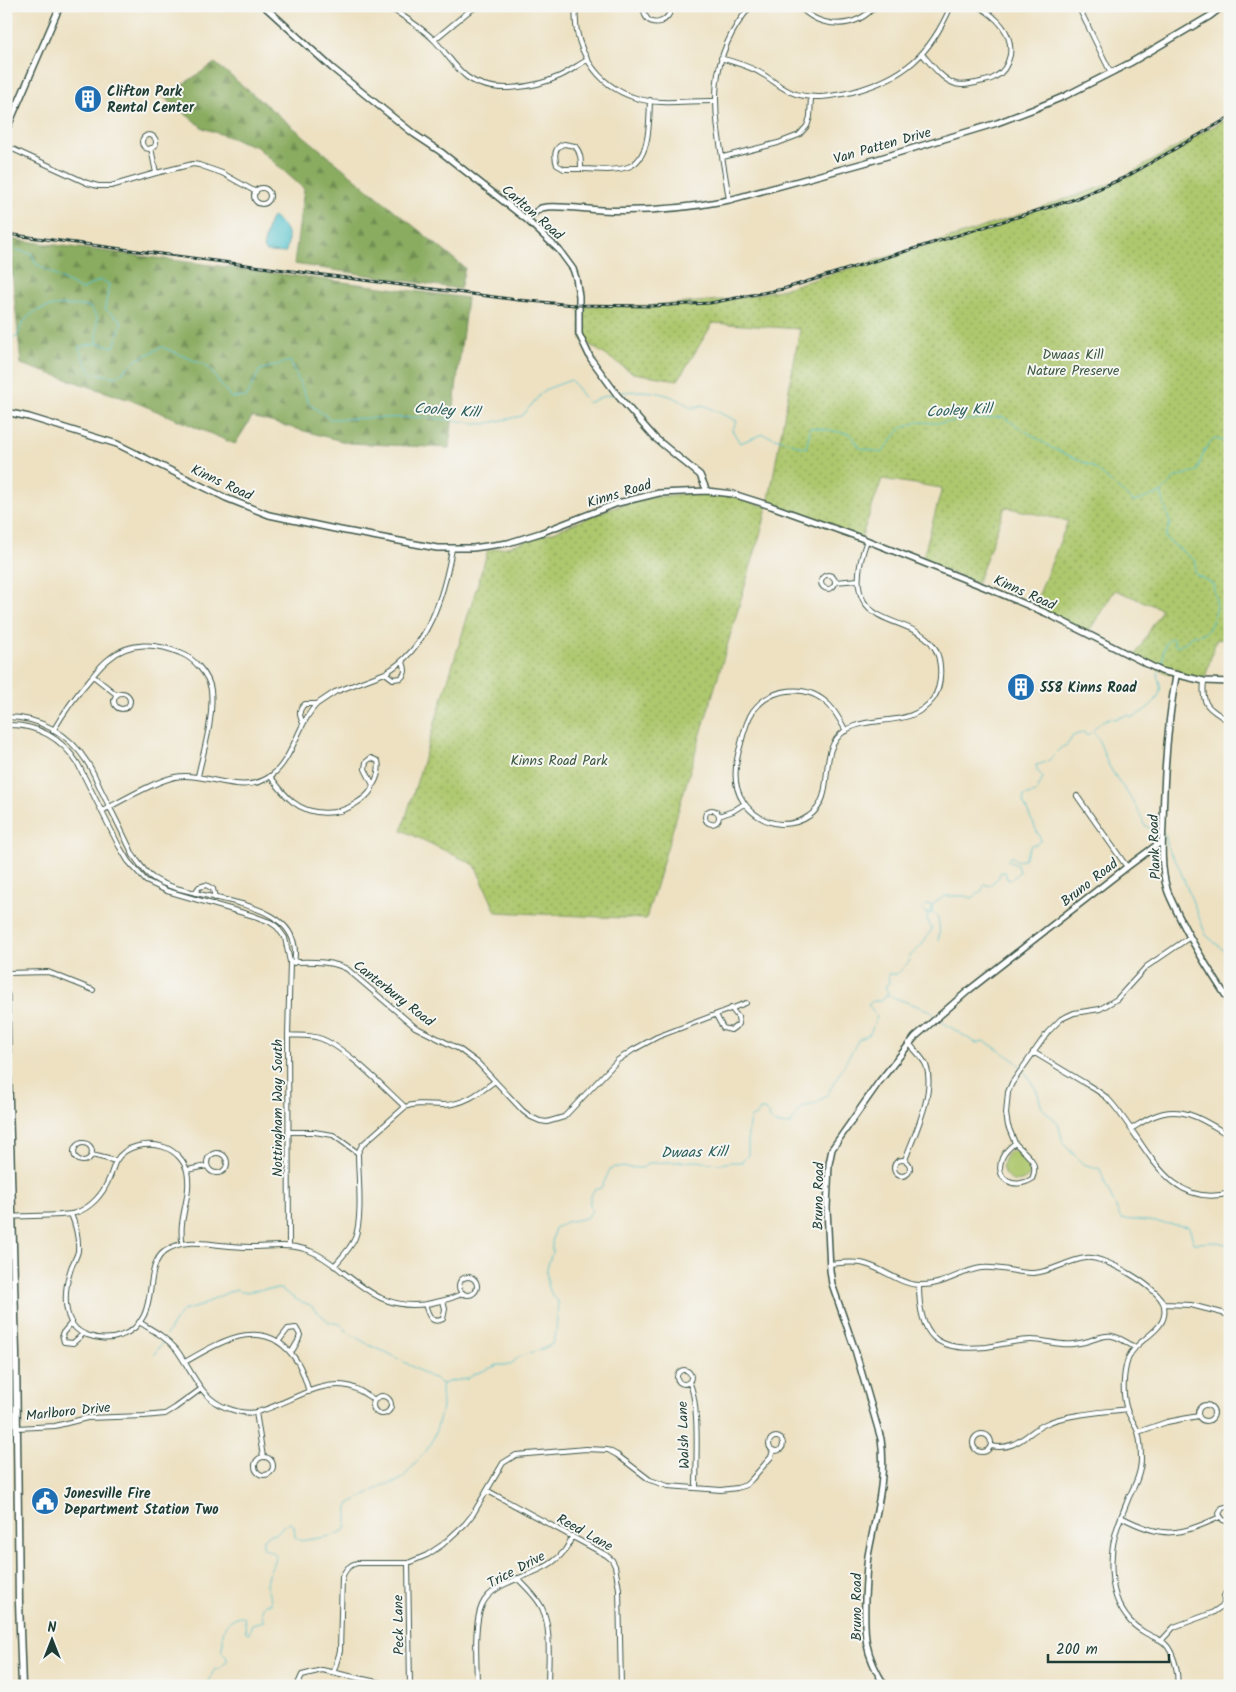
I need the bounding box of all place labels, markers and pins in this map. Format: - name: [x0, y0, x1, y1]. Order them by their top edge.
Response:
- place label: Clifton Park Rental Center: [107, 81, 195, 119]
- building icon: Clifton Park Rental Center: [73, 84, 103, 114]
- building icon: 558 Kinns Road: [1006, 672, 1036, 702]
- place label: 558 Kinns Road: [1039, 677, 1137, 699]
- place label: Jonesville Fire Department Station Two: [64, 1483, 219, 1521]
- public building icon: Jonesville Fire Department Station Two: [30, 1486, 60, 1516]

